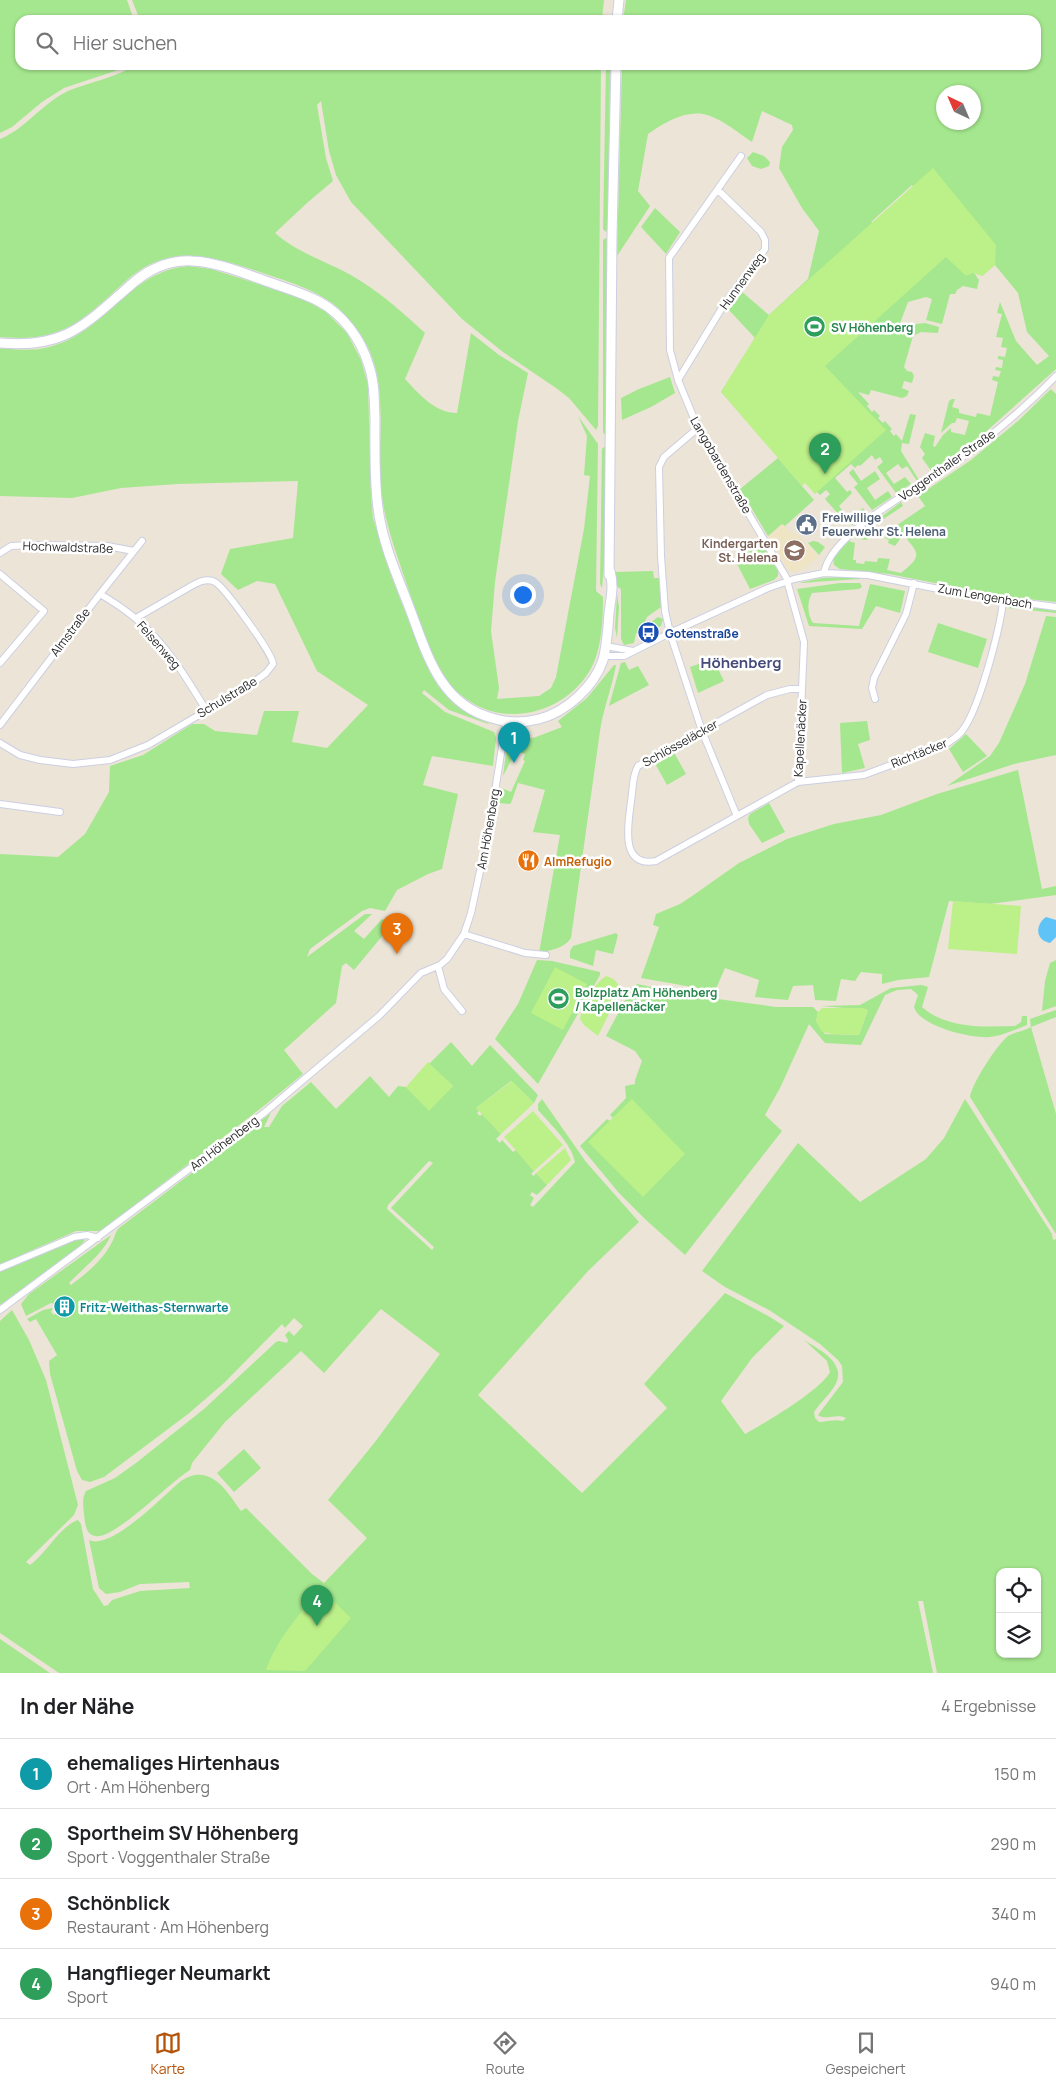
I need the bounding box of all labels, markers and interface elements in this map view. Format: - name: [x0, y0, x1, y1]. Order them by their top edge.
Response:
- search box: [15, 15, 1041, 70]
- icon: search: [33, 29, 61, 57]
- text: Hier suchen: [73, 30, 177, 56]
- north arrow: [936, 85, 981, 130]
- street label: Hunnenweg: [716, 249, 768, 313]
- sports icon: SV Höhenberg: [803, 315, 827, 339]
- place label: SV Höhenberg: [831, 319, 913, 336]
- street label: Langobardenstraße: [686, 413, 756, 517]
- street label: Voggenthaler Straße: [895, 425, 999, 505]
- pin: 2: [809, 433, 841, 474]
- place label: Freiwillige Feuerwehr St. Helena: [822, 509, 946, 540]
- public building icon: Freiwillige Feuerwehr St. Helena: [794, 512, 818, 536]
- place label: Kindergarten St. Helena: [702, 535, 778, 566]
- street label: Hochwaldstraße: [22, 537, 114, 557]
- school or university icon: Kindergarten St. Helena: [782, 538, 806, 562]
- street label: Zum Lengenbach: [936, 579, 1034, 613]
- your location: [510, 582, 536, 608]
- street label: Almstraße: [46, 604, 94, 660]
- street label: Felsenweg: [133, 617, 185, 673]
- bus stop icon: Gotenstraße: [637, 621, 661, 645]
- place label: Gotenstraße: [665, 625, 739, 642]
- district label: Höhenberg: [701, 652, 781, 673]
- street label: Schulstraße: [194, 672, 260, 722]
- street label: Kapellenäcker: [789, 698, 811, 777]
- street label: Schlösseläcker: [639, 715, 721, 771]
- pin: 1: [498, 722, 530, 763]
- street label: Richtäcker: [888, 734, 950, 772]
- street label: Am Höhenberg: [473, 787, 503, 871]
- restaurant icon: AlmRefugio: [516, 849, 540, 873]
- place label: AlmRefugio: [544, 853, 612, 870]
- pin: 3: [381, 913, 413, 954]
- place label: Bolzplatz Am Höhenberg / Kapellenäcker: [575, 984, 717, 1015]
- sports icon: Bolzplatz Am Höhenberg / Kapellenäcker: [547, 987, 571, 1011]
- street label: Am Höhenberg: [186, 1112, 262, 1174]
- building icon: Fritz-Weithas-Sternwarte: [52, 1295, 76, 1319]
- place label: Fritz-Weithas-Sternwarte: [80, 1299, 229, 1316]
- map controls: [996, 1568, 1041, 1658]
- button: locate: [996, 1568, 1041, 1613]
- pin: 4: [301, 1585, 333, 1626]
- button: layers: [996, 1613, 1041, 1658]
- text: In der Nähe: [20, 1692, 134, 1720]
- text: 4 Ergebnisse: [941, 1695, 1036, 1717]
- text: ehemaliges Hirtenhaus: [67, 1750, 280, 1776]
- text: 1: [32, 1763, 40, 1785]
- text: 150 m: [994, 1763, 1036, 1785]
- text: Ort · Am Höhenberg: [67, 1776, 210, 1798]
- text: Sportheim SV Höhenberg: [67, 1820, 299, 1846]
- text: 2: [31, 1833, 41, 1855]
- text: 290 m: [990, 1833, 1036, 1855]
- text: Sport · Voggenthaler Straße: [67, 1846, 270, 1868]
- text: Schönblick: [67, 1890, 169, 1916]
- text: 3: [31, 1903, 41, 1925]
- text: 340 m: [991, 1903, 1036, 1925]
- text: Restaurant · Am Höhenberg: [67, 1916, 269, 1938]
- text: Hangflieger Neumarkt: [67, 1960, 271, 1986]
- text: 4: [31, 1973, 41, 1995]
- text: 940 m: [990, 1973, 1036, 1995]
- text: Sport: [67, 1986, 108, 2008]
- tab: Karte: [150, 2029, 185, 2078]
- tab: Route: [486, 2029, 525, 2078]
- tab: Gespeichert: [826, 2029, 906, 2078]

